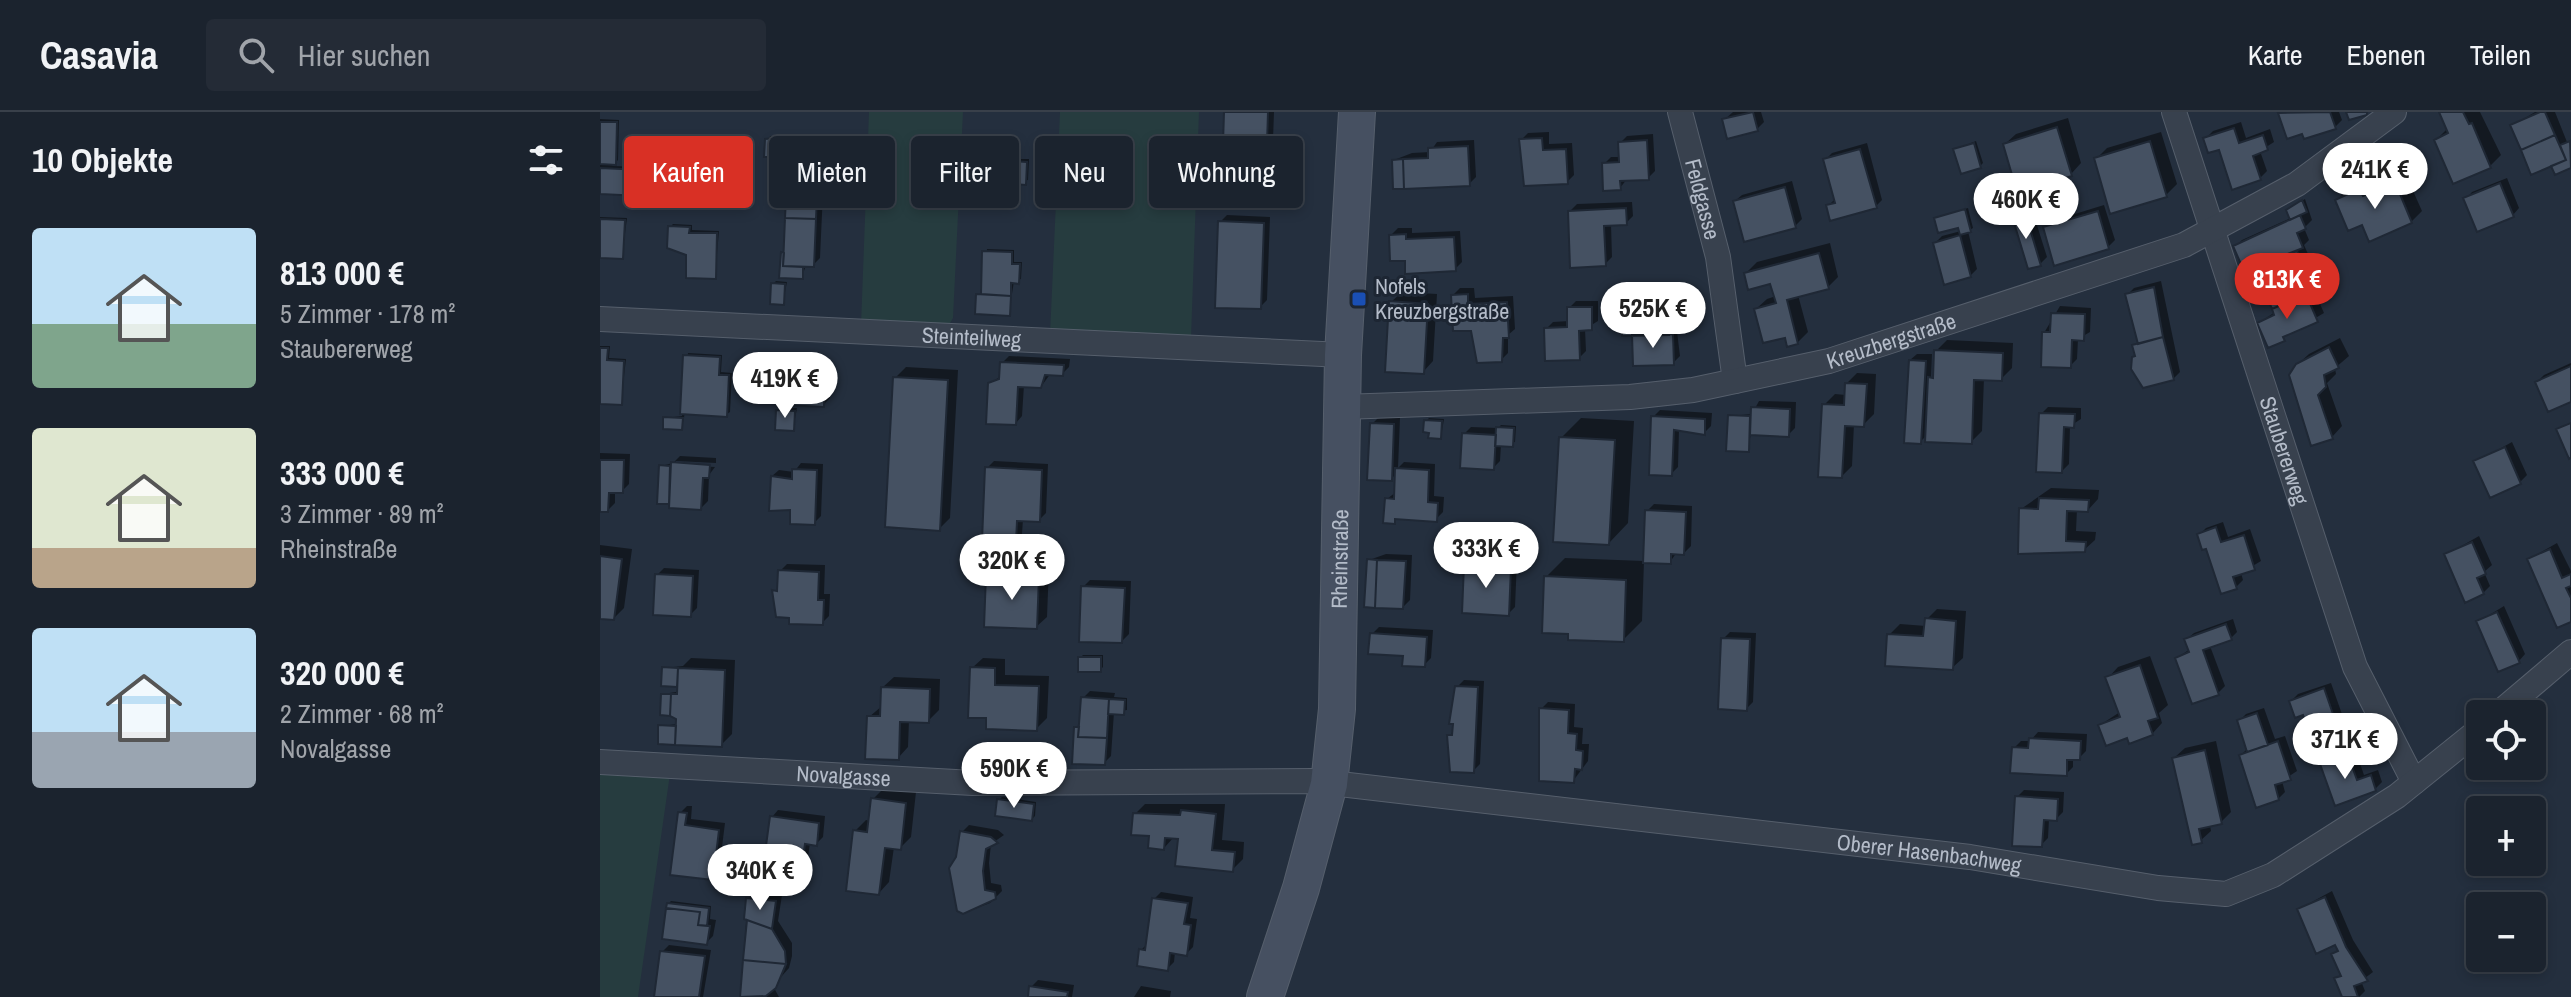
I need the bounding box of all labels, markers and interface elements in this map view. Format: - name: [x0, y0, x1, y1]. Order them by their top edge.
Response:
- search box: [206, 19, 766, 91]
- text: Casavia: [40, 30, 158, 81]
- icon: search: [234, 33, 278, 77]
- text: Hier suchen: [298, 35, 430, 75]
- text: Karte: [2248, 36, 2303, 74]
- text: Ebenen: [2347, 36, 2426, 74]
- text: Teilen: [2470, 36, 2531, 74]
- chip: Kaufen: [624, 136, 753, 208]
- chip: Mieten: [769, 136, 895, 208]
- chip: Filter: [911, 136, 1019, 208]
- chip: Neu: [1035, 136, 1133, 208]
- chip: Wohnung: [1149, 136, 1303, 208]
- text: 10 Objekte: [32, 137, 173, 183]
- icon: filters: [524, 138, 568, 182]
- pin: 241K €: [2310, 143, 2440, 211]
- text: 241K €: [2341, 151, 2409, 186]
- street label: Feldgasse: [1678, 155, 1728, 243]
- pin: 460K €: [1961, 173, 2091, 241]
- text: 460K €: [1992, 181, 2060, 216]
- text: 813 000 €: [280, 250, 404, 296]
- pin: 813K €: [2222, 253, 2352, 321]
- icon: home: [96, 260, 192, 356]
- text: 813K €: [2253, 261, 2321, 296]
- place label: Nofels Kreuzbergstraße: [1375, 271, 1509, 326]
- pin: 525K €: [1588, 282, 1718, 350]
- marker: Nofels Kreuzbergstraße: [1350, 290, 1368, 308]
- text: 525K €: [1619, 290, 1687, 325]
- text: 5 Zimmer · 178 m²: [280, 296, 455, 331]
- street label: Kreuzbergstraße: [1823, 306, 1960, 376]
- street label: Steinteilweg: [921, 320, 1022, 354]
- text: Staubererweg: [280, 331, 413, 366]
- pin: 419K €: [720, 352, 850, 420]
- text: 419K €: [751, 360, 819, 395]
- street label: Staubererweg: [2253, 392, 2316, 509]
- text: 333 000 €: [280, 450, 404, 496]
- icon: home: [96, 460, 192, 556]
- text: 3 Zimmer · 89 m²: [280, 496, 444, 531]
- street label: Rheinstraße: [1324, 509, 1355, 609]
- pin: 333K €: [1421, 522, 1551, 590]
- text: 333K €: [1452, 530, 1520, 565]
- text: Rheinstraße: [280, 531, 397, 566]
- pin: 320K €: [947, 534, 1077, 602]
- text: 320K €: [978, 542, 1046, 577]
- text: 320 000 €: [280, 650, 404, 696]
- icon: home: [96, 660, 192, 756]
- text: 2 Zimmer · 68 m²: [280, 696, 444, 731]
- map controls: [2466, 700, 2546, 972]
- button: locate: [2466, 700, 2546, 780]
- pin: 371K €: [2280, 713, 2410, 781]
- text: 371K €: [2311, 721, 2379, 756]
- text: Novalgasse: [280, 731, 391, 766]
- pin: 590K €: [949, 742, 1079, 810]
- text: 590K €: [980, 750, 1048, 785]
- street label: Novalgasse: [796, 758, 892, 793]
- button: +: [2466, 796, 2546, 876]
- street label: Oberer Hasenbachweg: [1835, 827, 2024, 880]
- pin: 340K €: [695, 844, 825, 912]
- text: 340K €: [726, 852, 794, 887]
- button: −: [2466, 892, 2546, 972]

